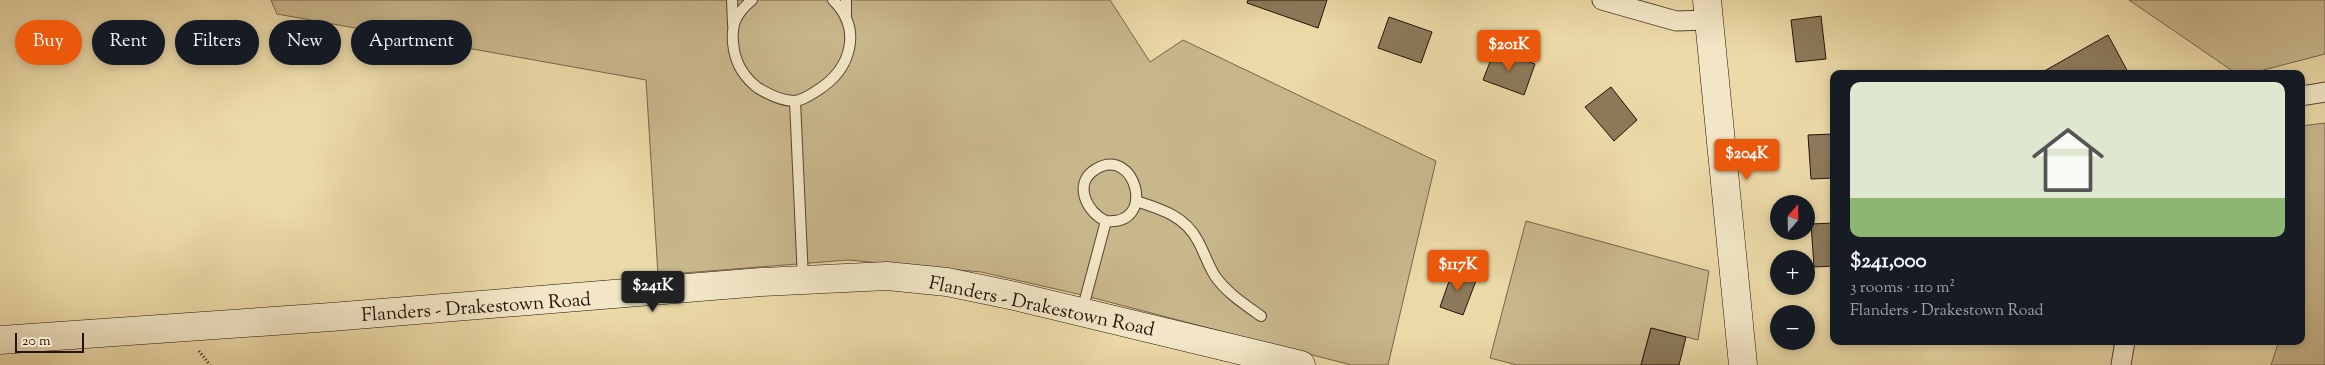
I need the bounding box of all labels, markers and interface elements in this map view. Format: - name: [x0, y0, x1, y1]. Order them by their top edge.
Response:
- chip: Buy: [15, 20, 82, 65]
- chip: Rent: [92, 20, 165, 65]
- chip: Filters: [175, 20, 259, 65]
- chip: New: [269, 20, 341, 65]
- chip: Apartment: [351, 20, 472, 65]
- pin: $201K: [1474, 30, 1544, 72]
- text: $201K: [1488, 34, 1530, 57]
- icon: home: [2023, 115, 2113, 205]
- pin: $204K: [1712, 138, 1782, 181]
- text: $204K: [1725, 143, 1769, 166]
- north arrow: [1770, 195, 1815, 240]
- map controls: [1770, 195, 1815, 350]
- text: $241,000: [1850, 247, 1927, 277]
- pin: $117K: [1423, 250, 1493, 292]
- button: +: [1770, 250, 1815, 295]
- text: $117K: [1438, 254, 1478, 277]
- pin: $241K: [618, 270, 688, 313]
- street label: Flanders - Drakestown Road: [926, 270, 1157, 345]
- text: $241K: [632, 275, 674, 298]
- text: 3 rooms · 110 m²: [1850, 277, 1955, 300]
- street label: Flanders - Drakestown Road: [361, 287, 592, 330]
- text: Flanders - Drakestown Road: [1850, 300, 2044, 323]
- button: −: [1770, 305, 1815, 350]
- scale bar: [15, 330, 84, 353]
- text: 20 m: [22, 332, 51, 352]

